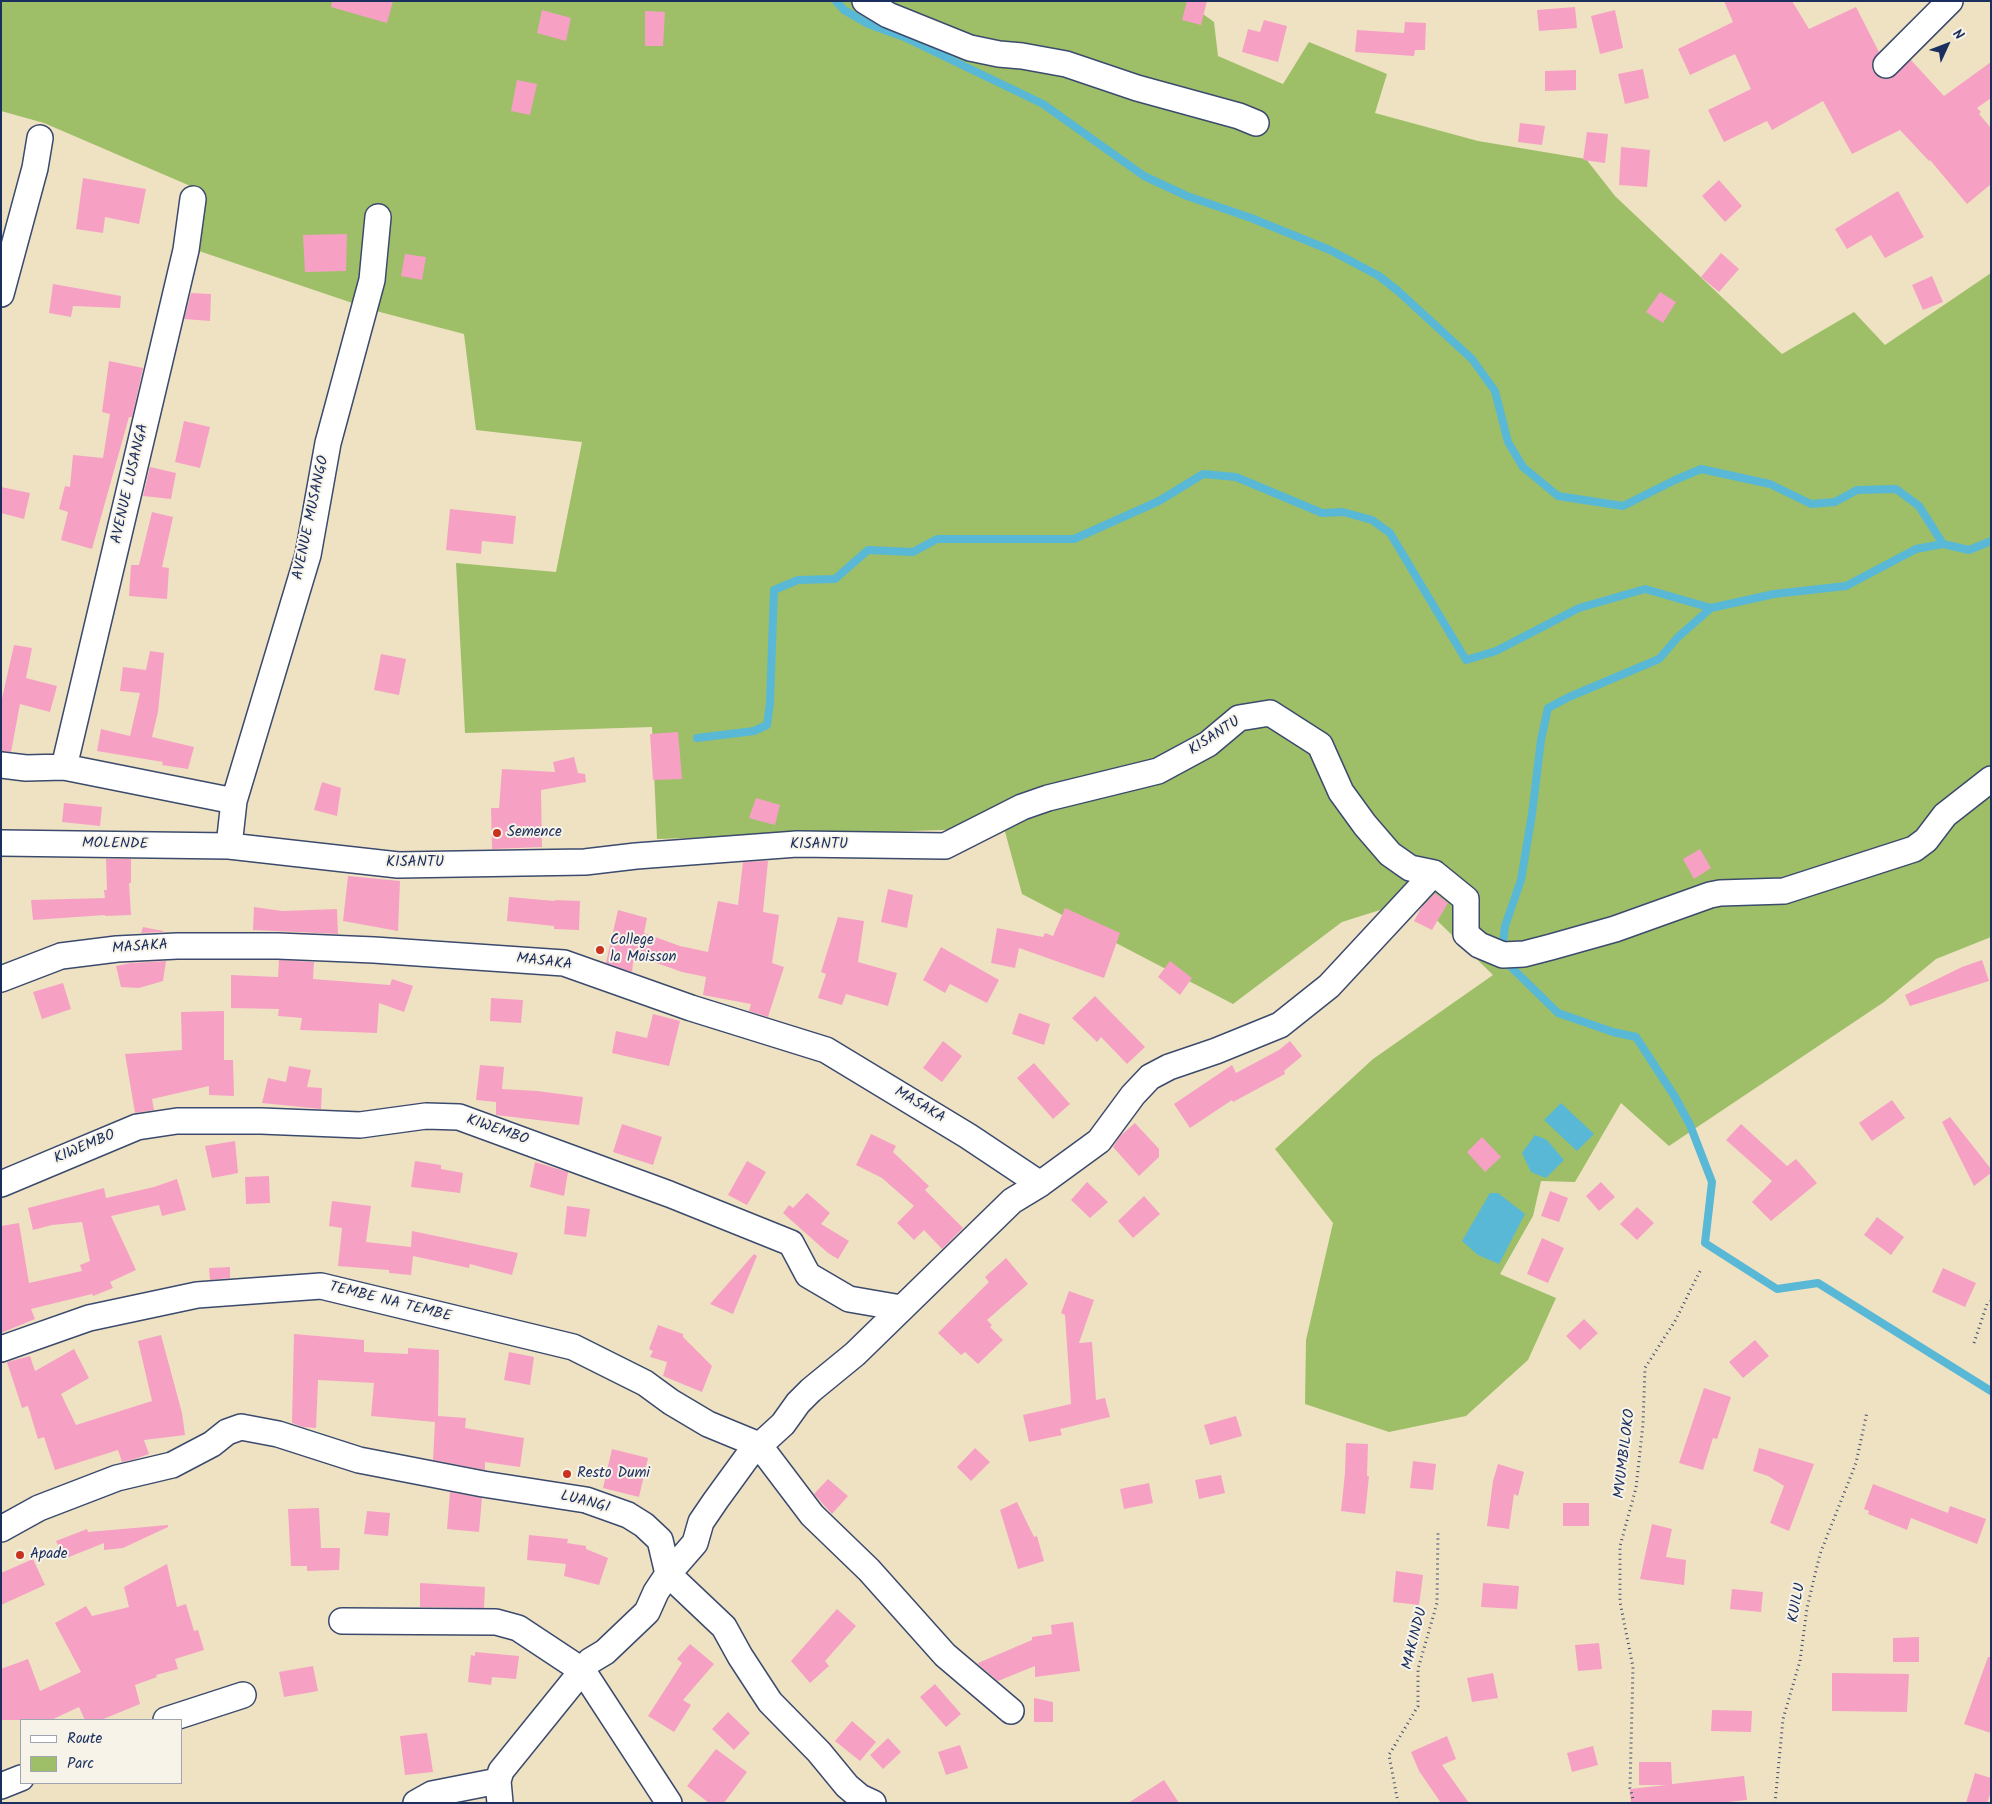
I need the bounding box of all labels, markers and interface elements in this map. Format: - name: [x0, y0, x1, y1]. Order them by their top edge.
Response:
- north arrow: [1922, 20, 1972, 70]
- text: N: [1947, 24, 1969, 46]
- street label: AVENUE LUSANGA: [108, 422, 154, 546]
- street label: AVENUE MUSANGO: [290, 454, 334, 582]
- street label: KISANTU: [1186, 714, 1244, 760]
- place label: Semence: [507, 824, 562, 842]
- marker: Semence: [491, 827, 503, 839]
- street label: MOLENDE: [82, 835, 148, 855]
- street label: KISANTU: [790, 836, 848, 854]
- street label: KISANTU: [386, 854, 444, 872]
- place label: College la Moisson: [610, 932, 676, 967]
- street label: MASAKA: [111, 937, 169, 959]
- marker: College la Moisson: [594, 944, 606, 956]
- street label: MASAKA: [515, 951, 573, 975]
- street label: MASAKA: [890, 1084, 948, 1128]
- street label: KIWEMBO: [464, 1112, 530, 1150]
- street label: KIWEMBO: [52, 1127, 118, 1169]
- street label: TEMBE NA TEMBE: [327, 1279, 453, 1327]
- street label: MVUMBILOKO: [1612, 1408, 1640, 1500]
- place label: Resto Dumi: [577, 1465, 650, 1483]
- marker: Resto Dumi: [561, 1468, 573, 1480]
- street label: LUANGI: [558, 1488, 612, 1518]
- place label: Apade: [30, 1546, 68, 1564]
- marker: Apade: [14, 1549, 26, 1561]
- street label: KUILU: [1785, 1582, 1811, 1624]
- street label: MAKINDU: [1400, 1606, 1432, 1672]
- legend: [20, 1719, 182, 1784]
- text: Route: [67, 1727, 102, 1751]
- text: Parc: [67, 1752, 94, 1776]

